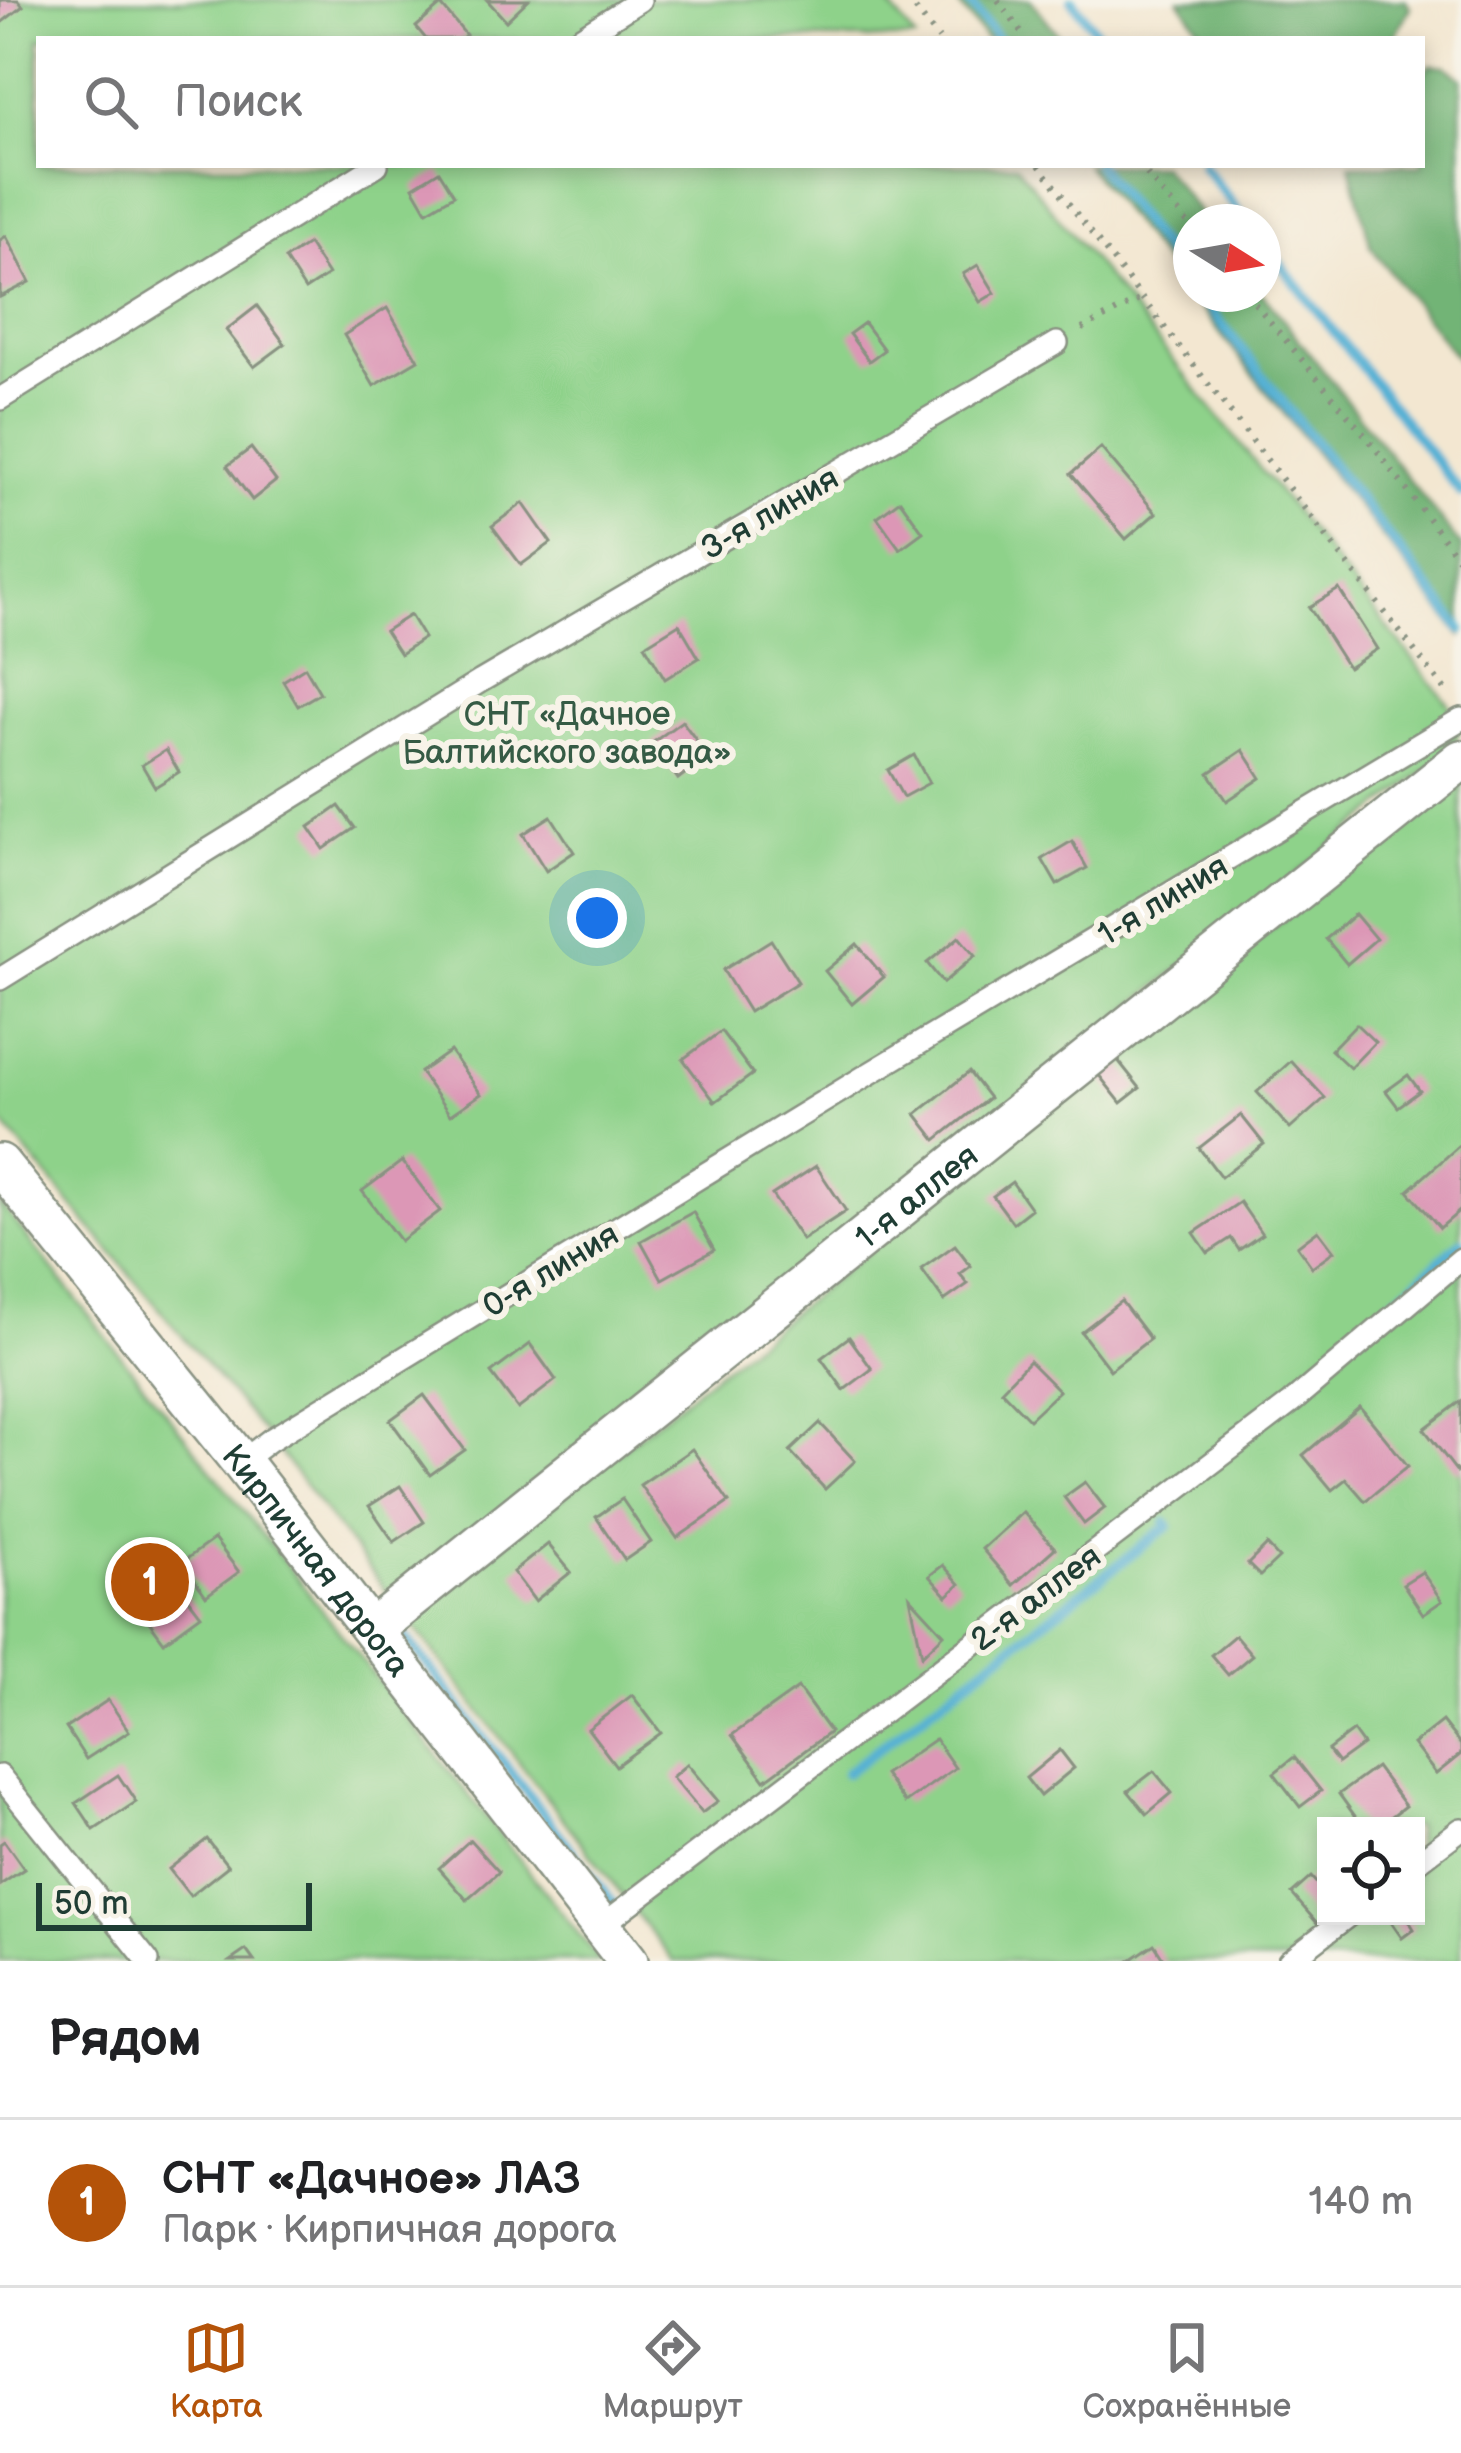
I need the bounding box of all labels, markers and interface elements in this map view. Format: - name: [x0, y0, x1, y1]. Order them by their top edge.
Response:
- search box: [36, 36, 1425, 168]
- icon: search: [78, 69, 144, 135]
- text: Поиск: [174, 75, 302, 130]
- north arrow: [1173, 204, 1281, 312]
- street label: 3-я линия: [694, 458, 846, 569]
- park label: СНТ «Дачное Балтийского завода»: [402, 695, 732, 773]
- street label: 1-я линия: [1091, 846, 1235, 955]
- your location: [567, 888, 627, 948]
- street label: 1-я аллея: [848, 1136, 986, 1258]
- street label: 0-я линия: [476, 1215, 626, 1327]
- street label: Кирпичная дорога: [213, 1437, 418, 1685]
- pin: 1: [111, 1537, 189, 1627]
- street label: 2-я аллея: [963, 1537, 1109, 1660]
- map controls: [1317, 1817, 1425, 1925]
- button: locate: [1317, 1817, 1425, 1925]
- scale bar: [36, 1877, 312, 1930]
- text: 50 m: [54, 1884, 129, 1924]
- text: Рядом: [48, 2009, 202, 2070]
- text: СНТ «Дачное» ЛАЗ: [162, 2152, 580, 2207]
- text: 1: [79, 2179, 95, 2226]
- text: 140 m: [1308, 2179, 1413, 2226]
- text: Парк · Кирпичная дорога: [162, 2207, 617, 2254]
- tab: Карта: [170, 2315, 263, 2427]
- tab: Маршрут: [603, 2315, 743, 2427]
- tab: Сохранённые: [1083, 2315, 1291, 2427]

